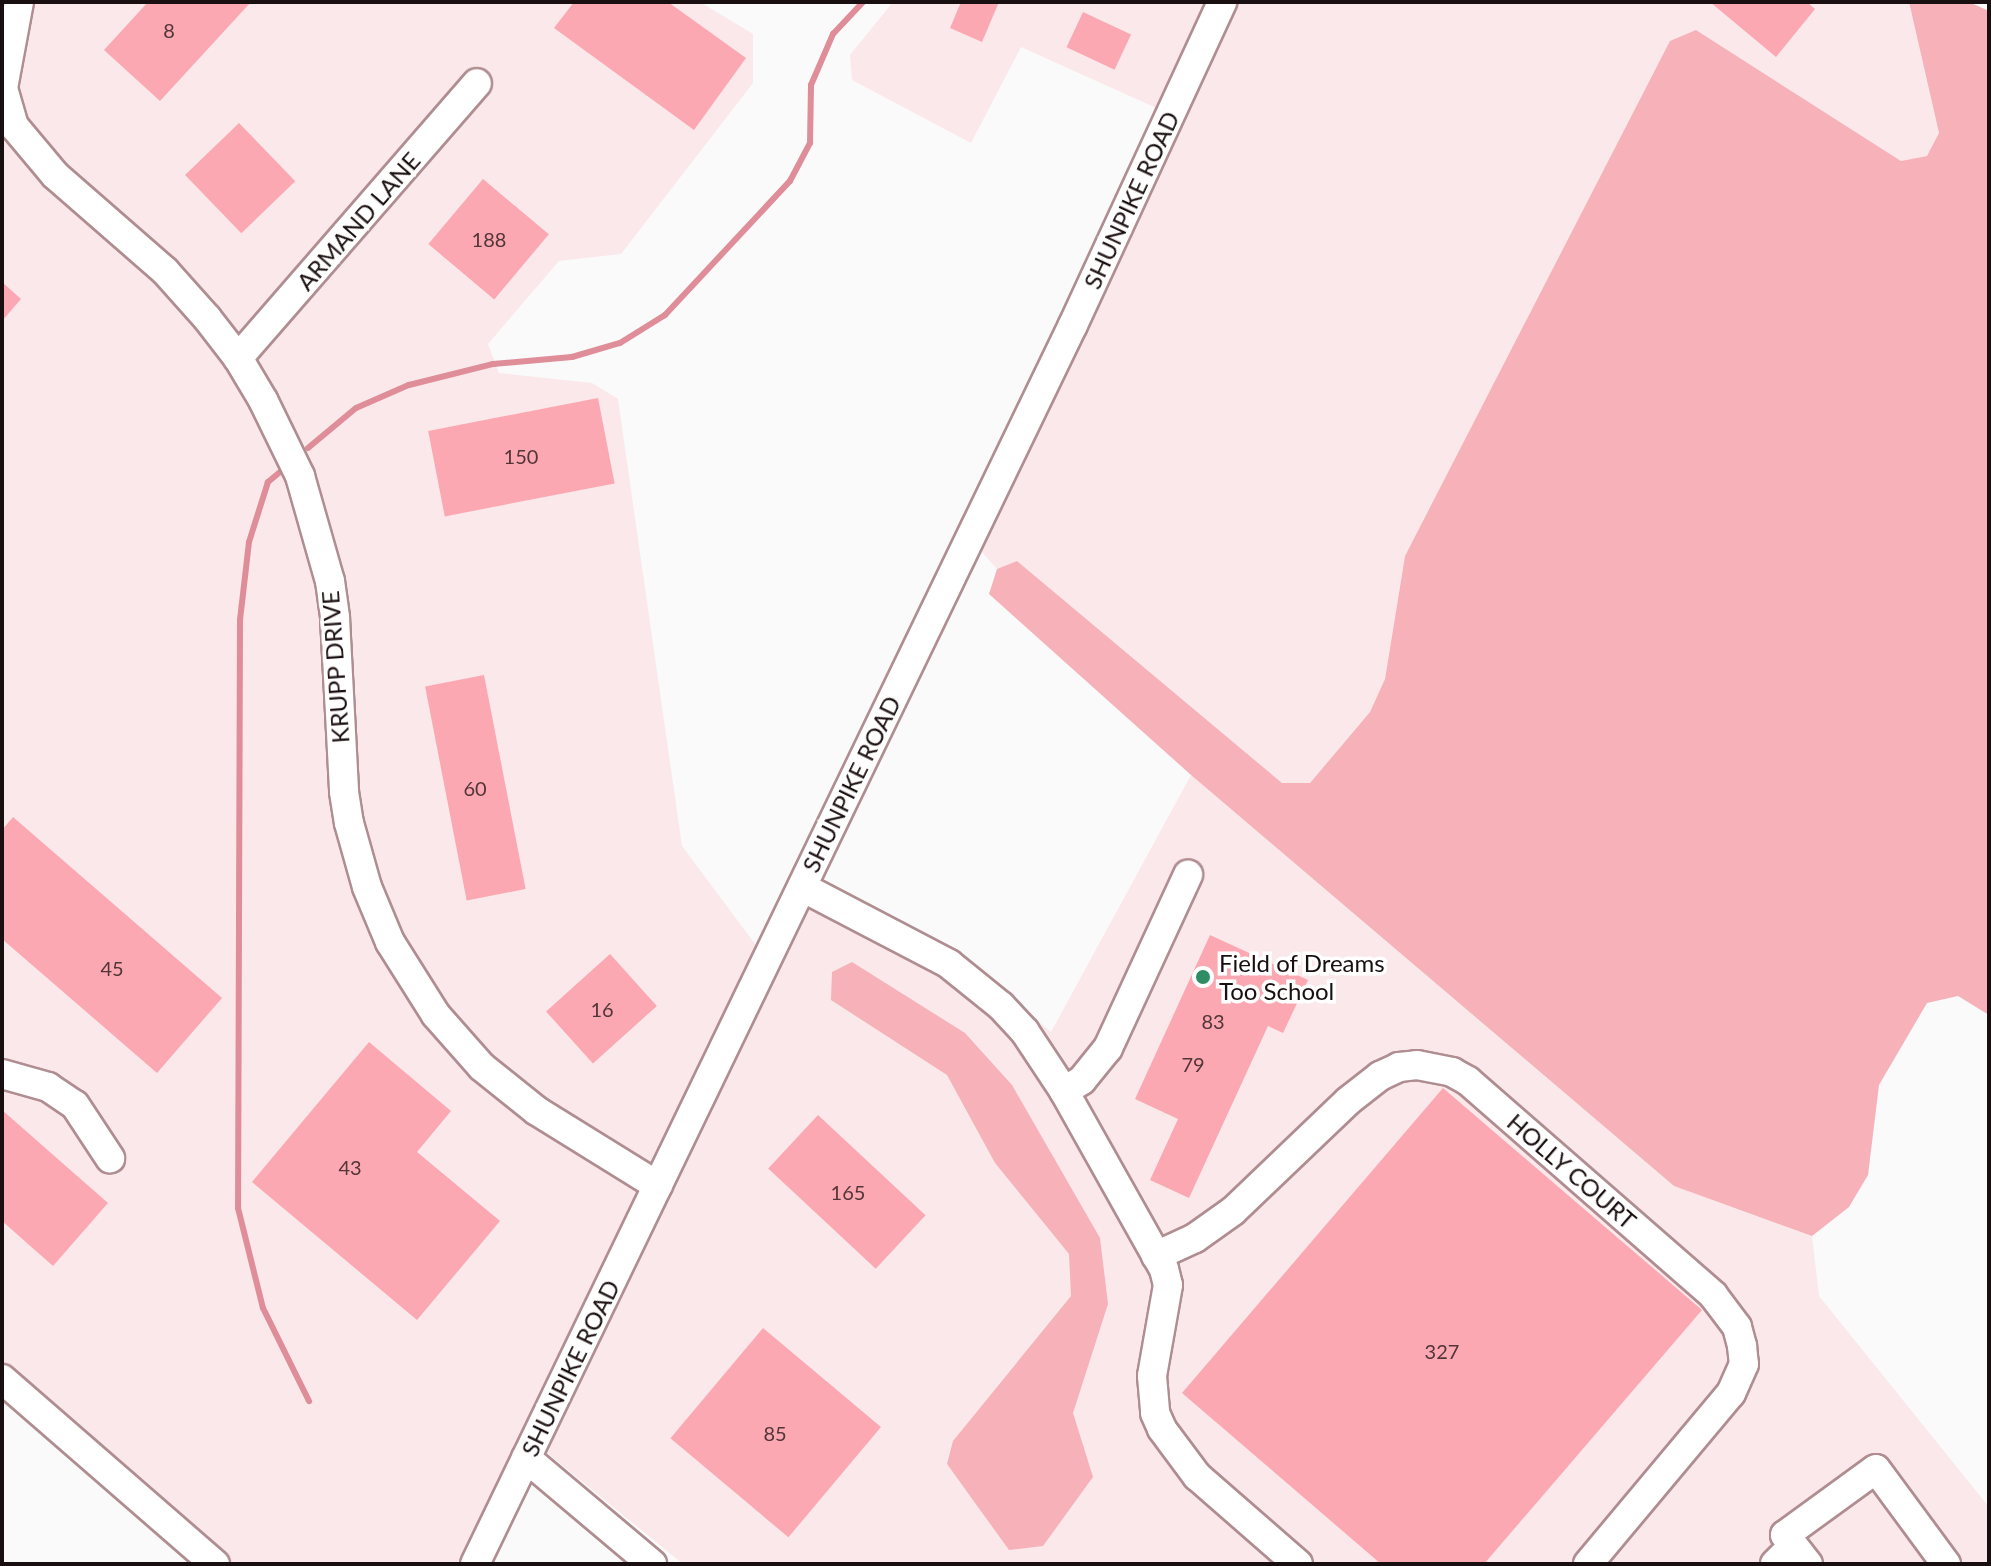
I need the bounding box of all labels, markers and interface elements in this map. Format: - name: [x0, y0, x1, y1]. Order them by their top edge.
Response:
- house number: 8: [163, 18, 175, 42]
- street label: SHUNPIKE ROAD: [1077, 107, 1185, 293]
- street label: ARMAND LANE: [290, 146, 426, 296]
- house number: 188: [472, 227, 506, 251]
- house number: 150: [504, 444, 538, 468]
- street label: KRUPP DRIVE: [315, 589, 355, 745]
- street label: SHUNPIKE ROAD: [796, 691, 906, 877]
- house number: 60: [463, 776, 487, 800]
- place label: Field of Dreams Too School: [1219, 949, 1385, 1005]
- house number: 45: [100, 956, 124, 980]
- marker: Field of Dreams Too School: [1194, 968, 1212, 986]
- house number: 16: [590, 997, 614, 1021]
- house number: 83: [1201, 1009, 1225, 1033]
- house number: 79: [1181, 1052, 1205, 1076]
- street label: HOLLY COURT: [1501, 1107, 1643, 1235]
- house number: 43: [338, 1155, 362, 1179]
- house number: 165: [831, 1180, 865, 1204]
- street label: SHUNPIKE ROAD: [515, 1275, 625, 1461]
- house number: 327: [1425, 1339, 1459, 1363]
- house number: 85: [763, 1421, 787, 1445]

